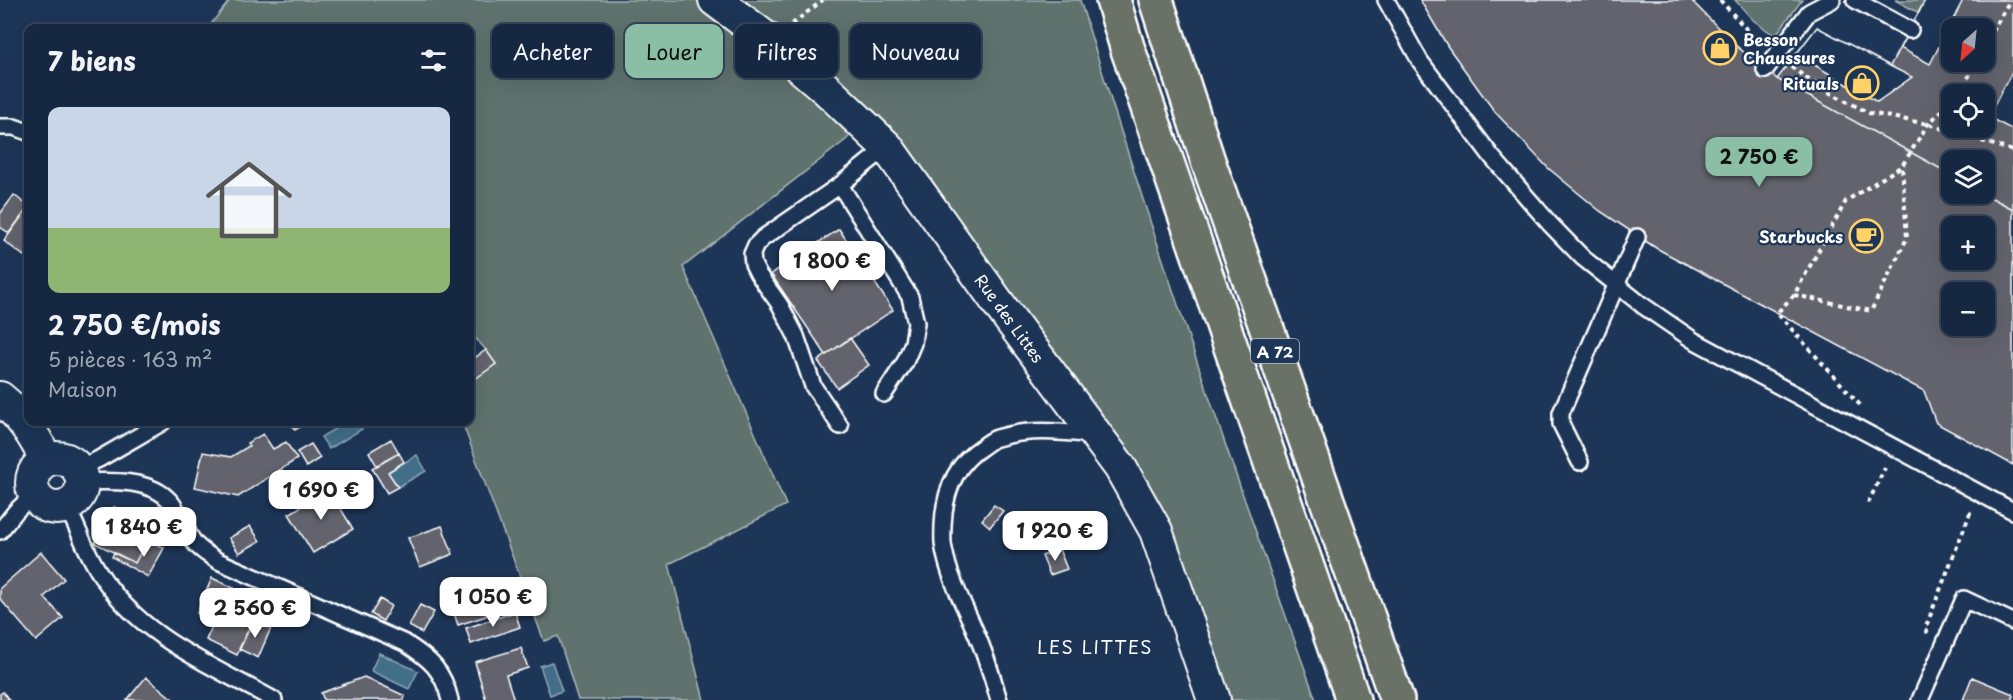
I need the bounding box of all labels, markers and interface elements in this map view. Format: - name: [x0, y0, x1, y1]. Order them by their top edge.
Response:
- north arrow: [1941, 18, 1995, 72]
- map controls: [1941, 18, 1995, 336]
- chip: Acheter: [492, 24, 613, 78]
- chip: Louer: [625, 24, 723, 78]
- chip: Filtres: [735, 24, 838, 78]
- chip: Nouveau: [850, 24, 981, 78]
- place label: Besson Chaussures: [1743, 27, 1835, 69]
- shop icon: Besson Chaussures: [1702, 30, 1738, 66]
- text: 7 biens: [48, 41, 136, 80]
- icon: filters: [417, 44, 450, 77]
- shop icon: Rituals: [1844, 65, 1880, 101]
- place label: Rituals: [1783, 71, 1839, 95]
- button: locate: [1941, 84, 1995, 138]
- pin: 2 750 €: [1704, 137, 1814, 188]
- text: 2 750 €: [1719, 141, 1799, 171]
- icon: home: [195, 146, 303, 254]
- button: layers: [1941, 150, 1995, 204]
- button: +: [1941, 216, 1995, 270]
- cafe icon: Starbucks: [1848, 218, 1884, 254]
- place label: Starbucks: [1759, 224, 1843, 248]
- pin: 1 800 €: [777, 241, 887, 292]
- text: 1 800 €: [793, 245, 871, 275]
- street label: Rue des Littes: [970, 269, 1050, 367]
- button: −: [1941, 282, 1995, 336]
- text: 2 750 €/mois: [48, 305, 221, 344]
- road number: A 72: [1251, 339, 1299, 363]
- text: 5 pièces · 163 m²: [48, 344, 212, 374]
- text: Maison: [48, 374, 117, 404]
- pin: 1 690 €: [266, 470, 376, 521]
- text: 1 690 €: [283, 474, 359, 504]
- pin: 1 840 €: [89, 507, 199, 558]
- text: 1 840 €: [105, 511, 183, 541]
- pin: 1 920 €: [1000, 511, 1110, 562]
- text: 1 920 €: [1017, 515, 1093, 545]
- pin: 1 050 €: [438, 577, 548, 628]
- text: 1 050 €: [454, 581, 532, 611]
- pin: 2 560 €: [200, 588, 310, 639]
- text: 2 560 €: [213, 592, 297, 622]
- district label: LES LITTES: [1037, 633, 1153, 660]

